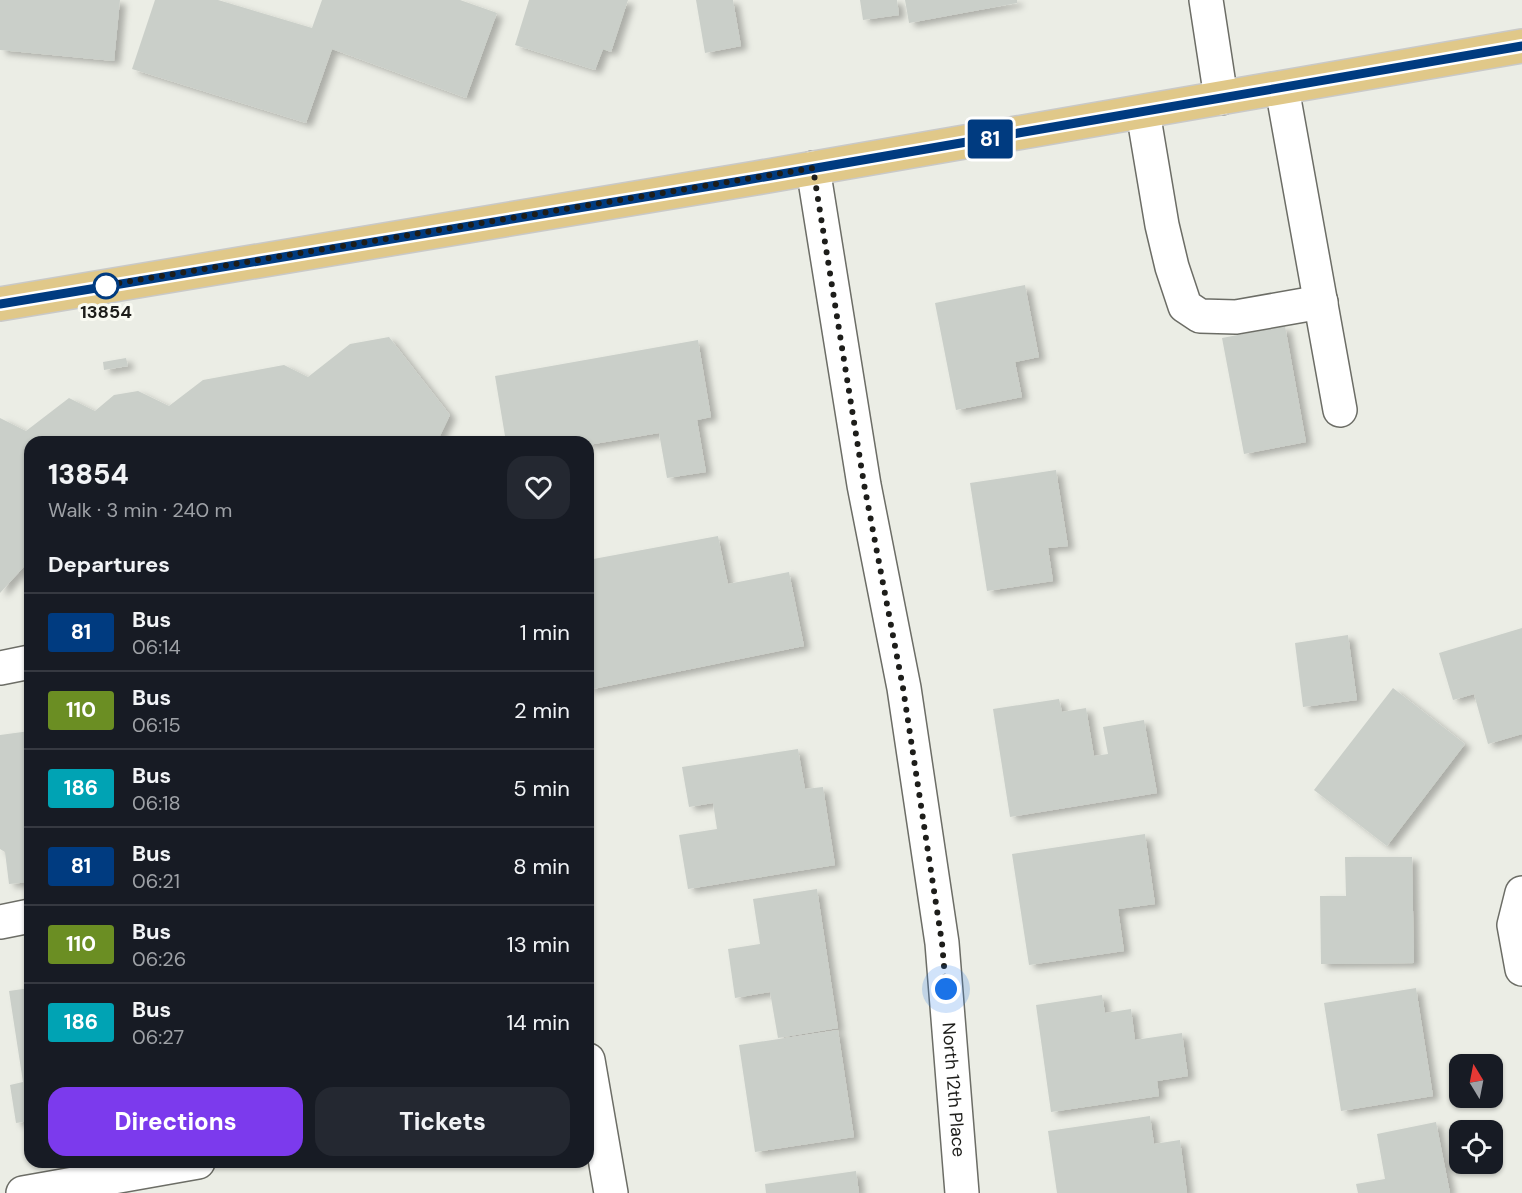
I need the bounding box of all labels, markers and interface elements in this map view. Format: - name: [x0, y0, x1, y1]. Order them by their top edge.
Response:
- line badge: 81: [963, 120, 1017, 158]
- text: 81: [980, 125, 1000, 153]
- marker: 13854: [93, 273, 119, 299]
- place label: 13854: [80, 300, 132, 324]
- text: 13854: [48, 456, 129, 493]
- button: heart: [507, 456, 570, 519]
- text: Walk · 3 min · 240 m: [48, 497, 232, 523]
- text: Departures: [48, 550, 170, 579]
- text: Bus: [132, 605, 171, 634]
- text: 81: [71, 618, 91, 646]
- text: 1 min: [520, 618, 570, 647]
- text: 06:14: [132, 634, 181, 660]
- text: Bus: [132, 683, 171, 712]
- text: 110: [66, 696, 96, 724]
- text: 2 min: [514, 696, 570, 725]
- text: 06:15: [132, 712, 181, 738]
- text: Bus: [132, 761, 171, 790]
- text: 186: [64, 774, 98, 802]
- text: 5 min: [513, 774, 570, 803]
- text: 06:18: [132, 790, 181, 816]
- text: Bus: [132, 839, 171, 868]
- text: 81: [71, 852, 91, 880]
- text: 8 min: [513, 852, 570, 881]
- text: 06:21: [132, 868, 180, 894]
- text: Bus: [132, 917, 171, 946]
- text: 110: [66, 930, 96, 958]
- text: 13 min: [507, 930, 570, 959]
- text: 06:26: [132, 946, 186, 972]
- your location: [931, 974, 961, 1004]
- text: Bus: [132, 995, 171, 1024]
- text: 186: [64, 1008, 98, 1036]
- text: 14 min: [506, 1008, 570, 1037]
- street label: North 12th Place: [936, 1021, 971, 1158]
- text: 06:27: [132, 1024, 184, 1050]
- north arrow: [1449, 1054, 1503, 1108]
- map controls: [1449, 1054, 1503, 1174]
- button: Directions: [48, 1087, 303, 1156]
- button: Tickets: [315, 1087, 570, 1156]
- button: locate: [1449, 1120, 1503, 1174]

